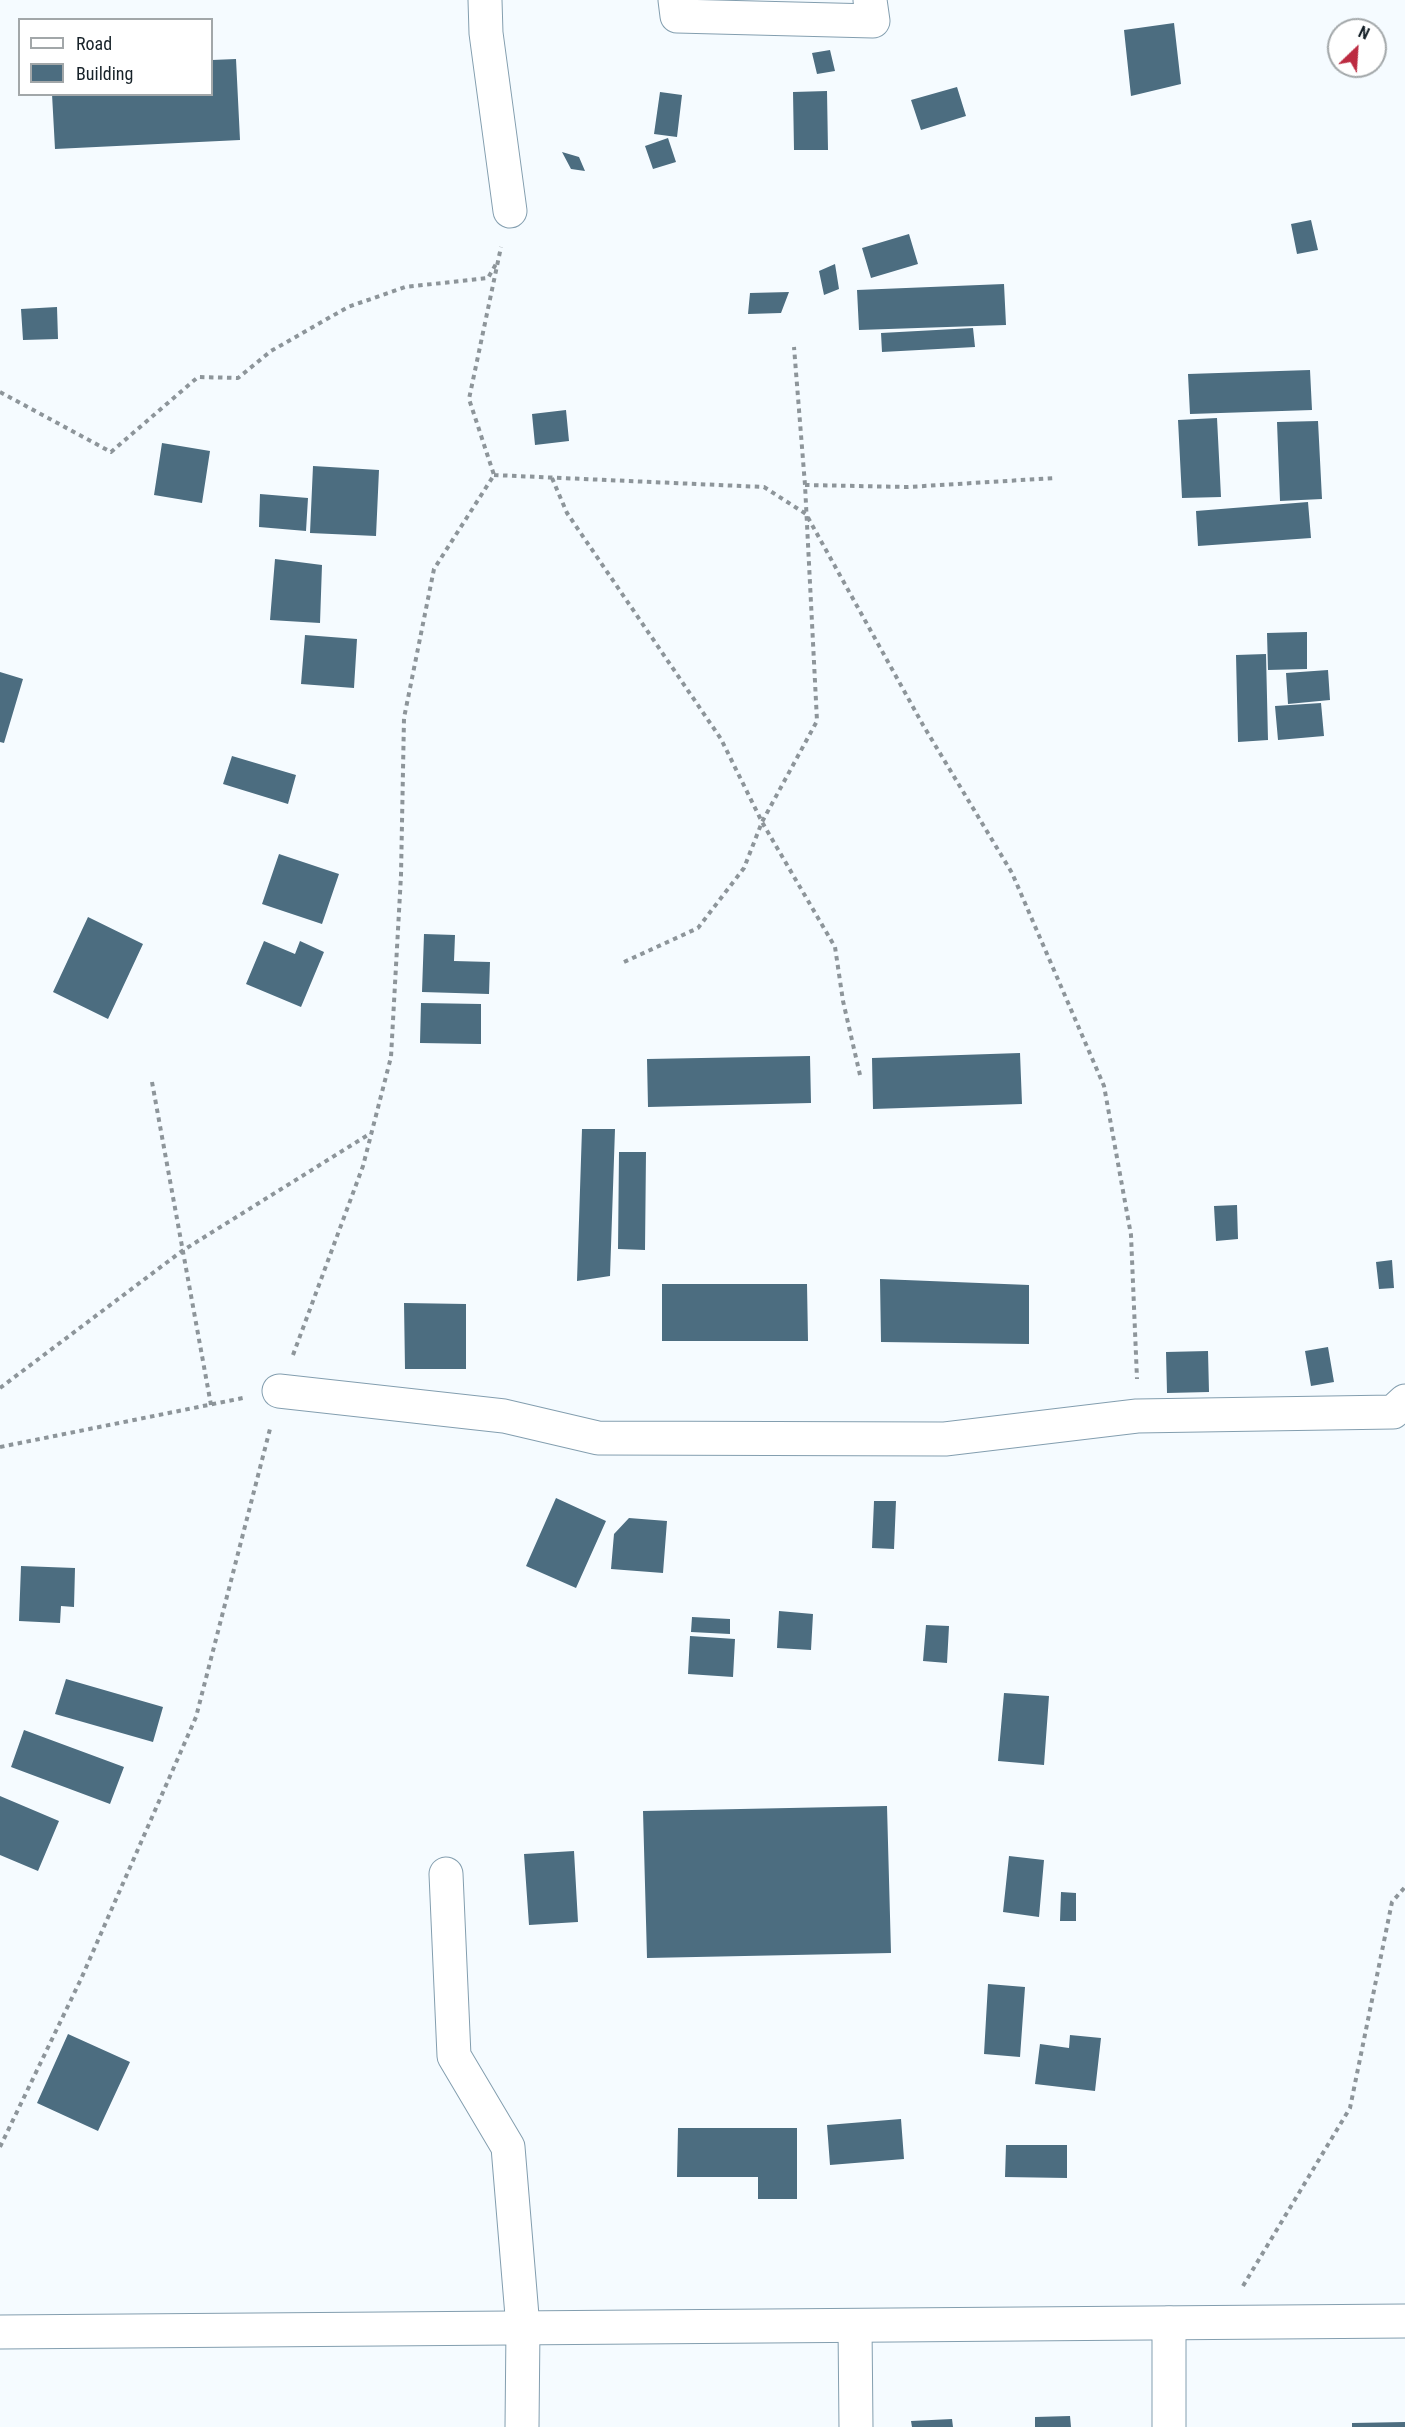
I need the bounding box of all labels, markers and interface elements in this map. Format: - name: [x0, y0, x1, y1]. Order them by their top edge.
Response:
- legend: [18, 18, 213, 96]
- north arrow: [1327, 18, 1387, 78]
- text: N: [1356, 22, 1372, 44]
- text: Road: [76, 33, 112, 54]
- text: Building: [76, 63, 133, 84]

